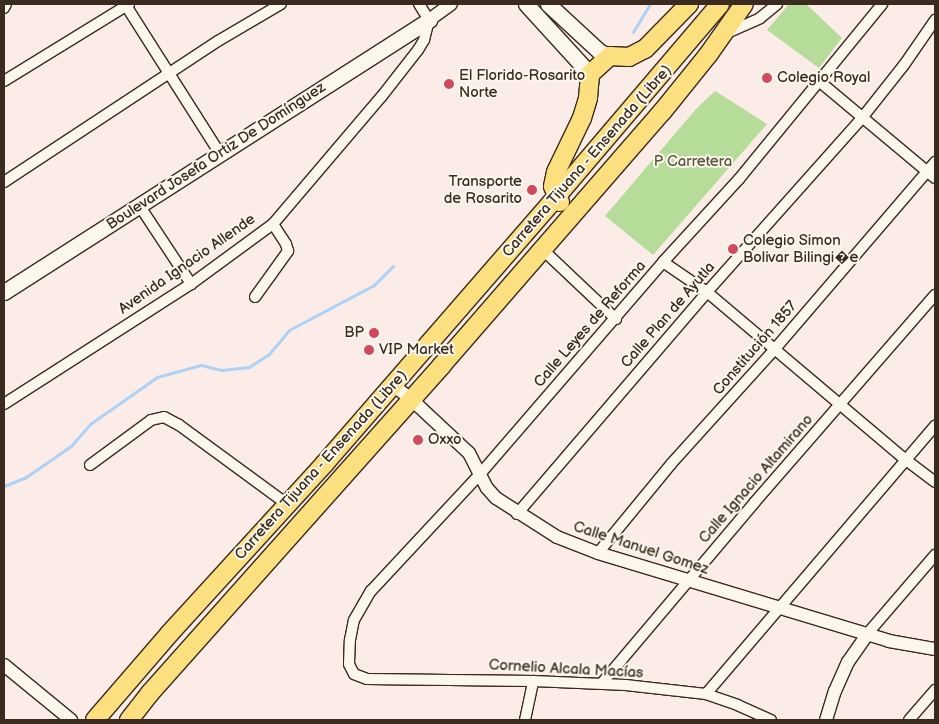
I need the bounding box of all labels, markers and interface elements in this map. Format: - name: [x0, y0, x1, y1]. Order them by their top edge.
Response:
- street label: Carretera Tijuana - Ensenada (Libre): [498, 61, 676, 261]
- place label: El Florido-Rosarito Norte: [459, 66, 585, 101]
- place label: Colegio Royal: [777, 69, 870, 87]
- marker: Colegio Royal: [761, 72, 773, 84]
- street label: Boulevard Josefa Ortiz De Domínguez: [103, 78, 329, 234]
- marker: El Florido-Rosarito Norte: [443, 78, 455, 90]
- park label: P Carretera: [654, 153, 732, 171]
- place label: Transporte de Rosarito: [444, 172, 522, 207]
- marker: Transporte de Rosarito: [526, 184, 538, 196]
- street label: Avenida Ignacio Allende: [115, 210, 259, 318]
- place label: Colegio Simon Bolivar Bilingi�e: [743, 231, 858, 266]
- marker: Colegio Simon Bolivar Bilingi�e: [727, 243, 739, 255]
- street label: Calle Leyes de Reforma: [530, 257, 650, 391]
- street label: Calle Plan de Ayutla: [617, 258, 719, 372]
- street label: Constitución 1857: [709, 297, 801, 399]
- place label: BP: [344, 324, 364, 342]
- marker: BP: [368, 327, 380, 339]
- place label: VIP Market: [379, 341, 454, 359]
- marker: VIP Market: [363, 344, 375, 356]
- street label: Carretera Tijuana - Ensenada (Libre): [231, 366, 411, 564]
- street label: Calle Ignacio Altamirano: [695, 411, 817, 547]
- place label: Oxxo: [428, 431, 462, 449]
- marker: Oxxo: [412, 434, 424, 446]
- street label: Calle Manuel Gomez: [571, 518, 711, 578]
- street label: Cornelio Alcala Macías: [488, 656, 644, 682]

